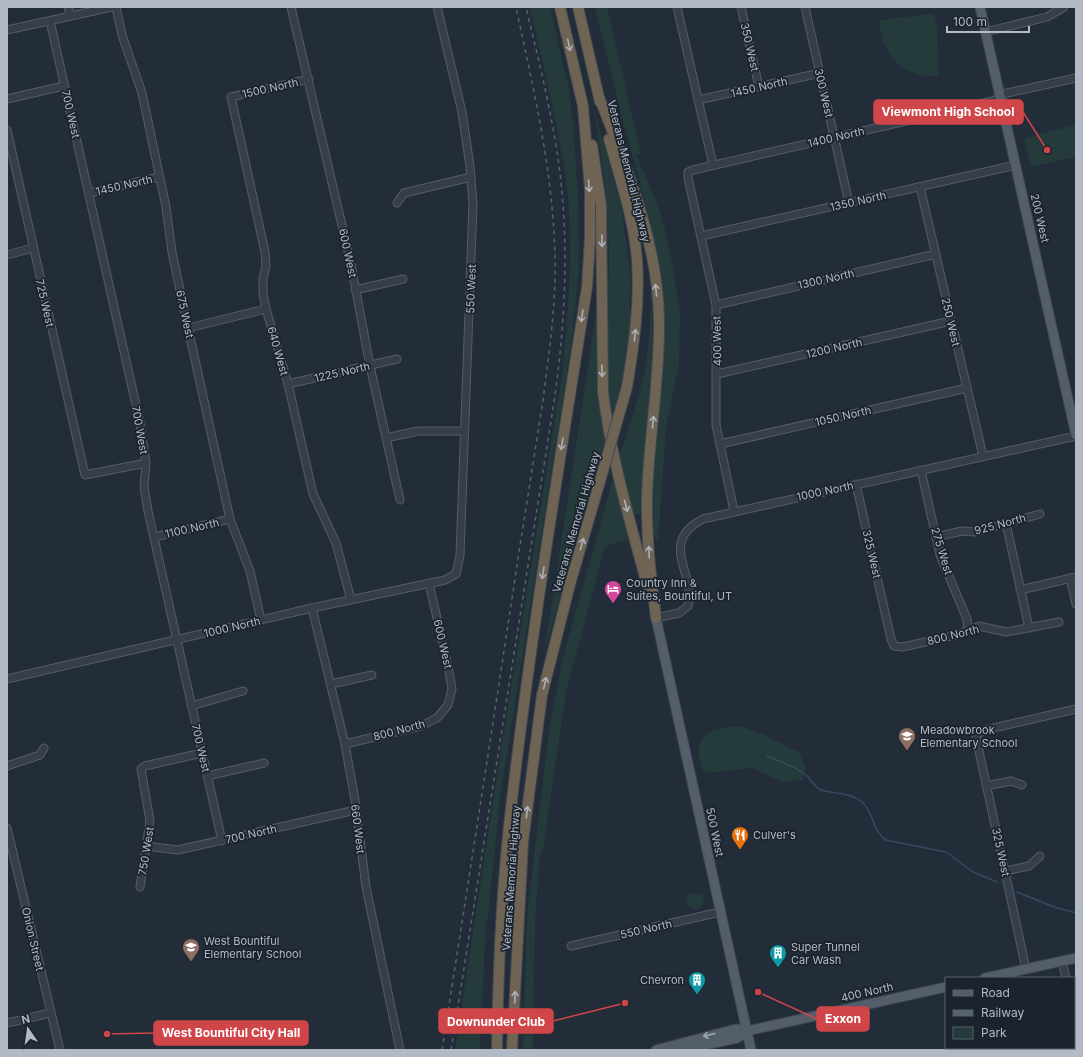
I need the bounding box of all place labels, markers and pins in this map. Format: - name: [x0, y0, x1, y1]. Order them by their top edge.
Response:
- callout: Viewmont High School: [874, 100, 1023, 124]
- place label: Country Inn & Suites, Bountiful, UT: [626, 576, 732, 603]
- hotel icon: Country Inn & Suites, Bountiful, UT: [603, 579, 623, 604]
- place label: Meadowbrook Elementary School: [920, 723, 1017, 750]
- school or university icon: Meadowbrook Elementary School: [897, 726, 917, 751]
- restaurant icon: Culver's: [730, 825, 750, 850]
- place label: Culver's: [753, 828, 796, 842]
- place label: West Bountiful Elementary School: [204, 934, 301, 961]
- school or university icon: West Bountiful Elementary School: [181, 937, 201, 962]
- place label: Super Tunnel Car Wash: [791, 940, 860, 967]
- building icon: Super Tunnel Car Wash: [768, 943, 788, 968]
- building icon: Chevron: [687, 970, 707, 995]
- place label: Chevron: [640, 973, 684, 987]
- callout: Exxon: [817, 1007, 869, 1031]
- callout: Downunder Club: [439, 1009, 553, 1033]
- callout: West Bountiful City Hall: [154, 1021, 308, 1045]

